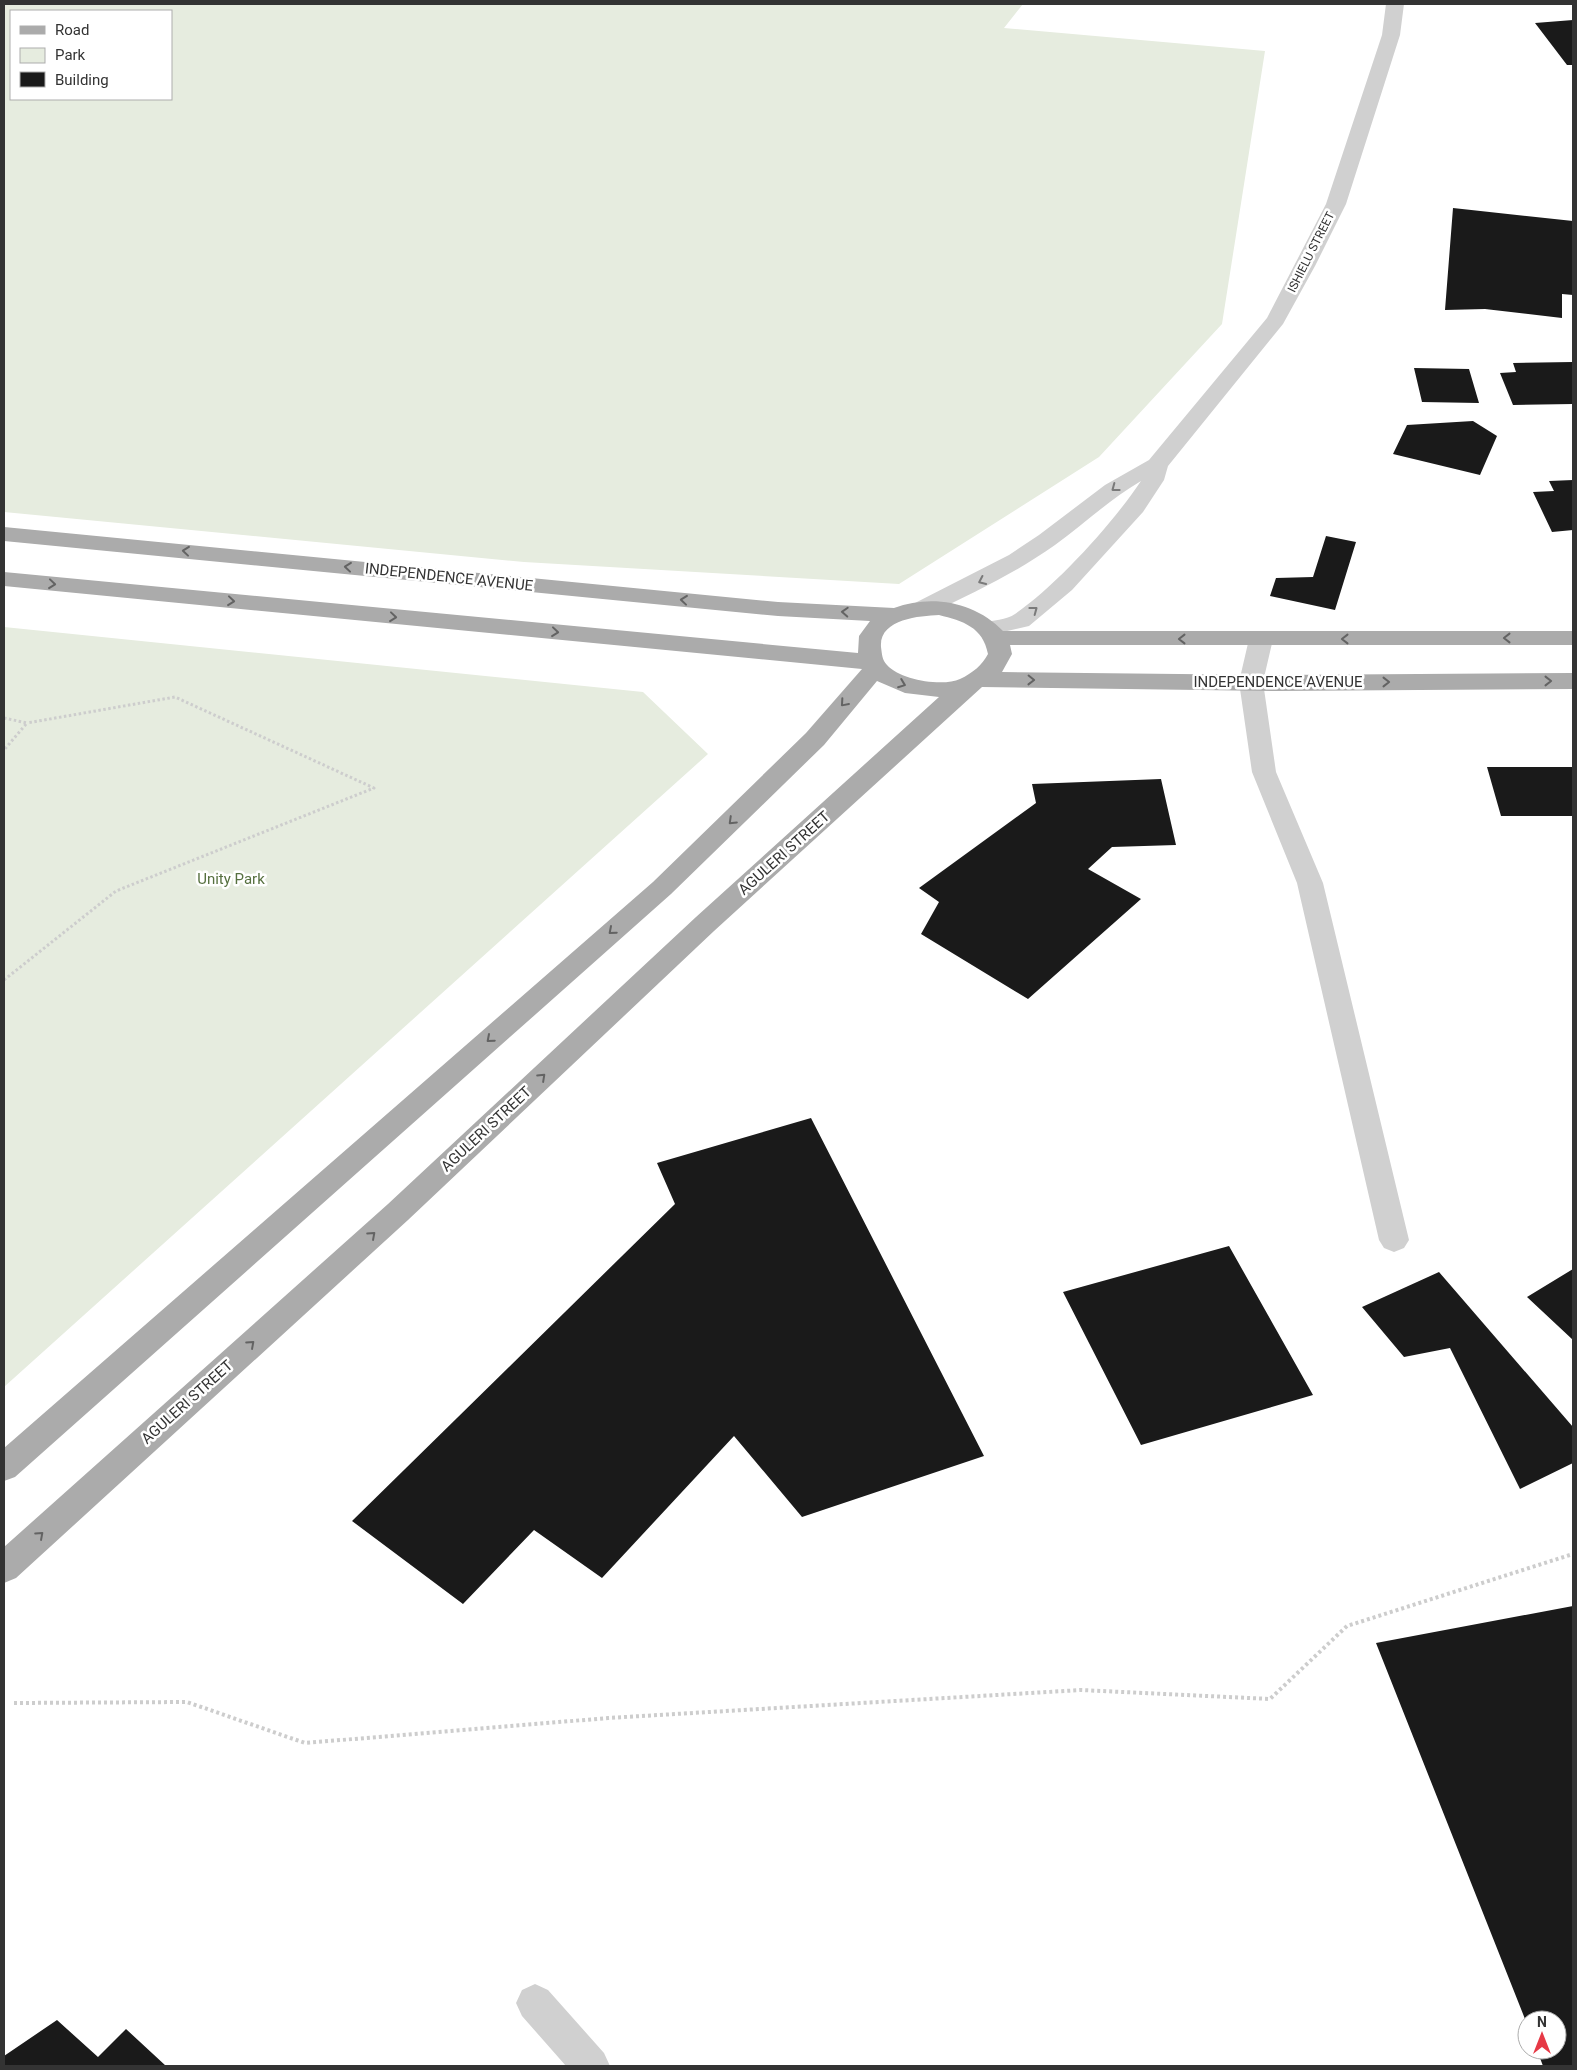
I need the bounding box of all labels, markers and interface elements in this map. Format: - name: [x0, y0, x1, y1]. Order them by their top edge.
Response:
- legend: [10, 10, 172, 100]
- text: Road: [55, 21, 89, 39]
- text: Park: [55, 46, 86, 64]
- text: Building: [55, 71, 109, 89]
- street label: ISHIELU STREET: [1285, 209, 1337, 295]
- one-way arrow: [1111, 482, 1121, 491]
- one-way arrow: [182, 546, 190, 557]
- street label: INDEPENDENCE AVENUE: [364, 559, 534, 595]
- one-way arrow: [343, 562, 351, 573]
- one-way arrow: [978, 574, 987, 585]
- one-way arrow: [49, 578, 57, 589]
- one-way arrow: [228, 595, 236, 606]
- one-way arrow: [679, 595, 687, 606]
- one-way arrow: [841, 607, 849, 618]
- one-way arrow: [1028, 608, 1037, 616]
- one-way arrow: [389, 611, 397, 622]
- one-way arrow: [551, 626, 559, 637]
- one-way arrow: [1340, 633, 1348, 644]
- one-way arrow: [1503, 633, 1510, 643]
- one-way arrow: [1178, 634, 1186, 644]
- street label: INDEPENDENCE AVENUE: [1193, 673, 1363, 691]
- one-way arrow: [1027, 674, 1035, 685]
- one-way arrow: [1544, 676, 1552, 686]
- one-way arrow: [1382, 677, 1390, 687]
- one-way arrow: [897, 678, 906, 688]
- one-way arrow: [840, 698, 849, 707]
- street label: AGULERI STREET: [735, 807, 833, 899]
- one-way arrow: [728, 815, 737, 824]
- park label: Unity Park: [197, 870, 265, 888]
- one-way arrow: [609, 926, 618, 935]
- one-way arrow: [487, 1033, 496, 1042]
- one-way arrow: [536, 1074, 545, 1083]
- street label: AGULERI STREET: [437, 1083, 535, 1175]
- one-way arrow: [366, 1232, 375, 1241]
- one-way arrow: [246, 1341, 255, 1350]
- street label: AGULERI STREET: [138, 1356, 236, 1448]
- one-way arrow: [34, 1532, 43, 1541]
- north arrow: [1517, 2010, 1567, 2060]
- text: N: [1537, 2014, 1547, 2030]

